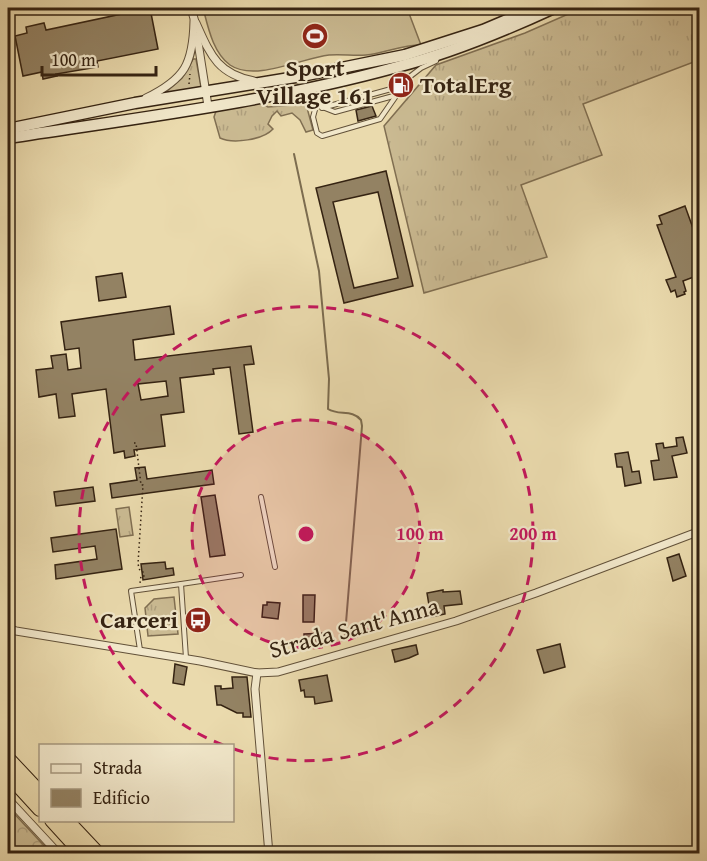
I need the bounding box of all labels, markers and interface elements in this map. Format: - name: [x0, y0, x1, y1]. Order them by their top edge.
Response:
- sports icon: Sport Village 161: [300, 21, 330, 51]
- scale bar: [42, 39, 156, 77]
- text: 100 m: [51, 46, 96, 73]
- place label: Sport Village 161: [256, 50, 374, 113]
- place label: TotalErg: [420, 67, 512, 102]
- fuel station icon: TotalErg: [386, 70, 416, 100]
- text: 100 m: [396, 520, 444, 547]
- text: 200 m: [509, 520, 557, 547]
- centre of rings: [296, 524, 316, 544]
- street label: Strada Sant'Anna: [265, 588, 443, 667]
- place label: Carceri: [100, 602, 178, 637]
- bus stop icon: Carceri: [183, 605, 213, 635]
- legend: [39, 744, 234, 822]
- text: Strada: [93, 754, 143, 781]
- text: Edificio: [93, 784, 150, 811]

